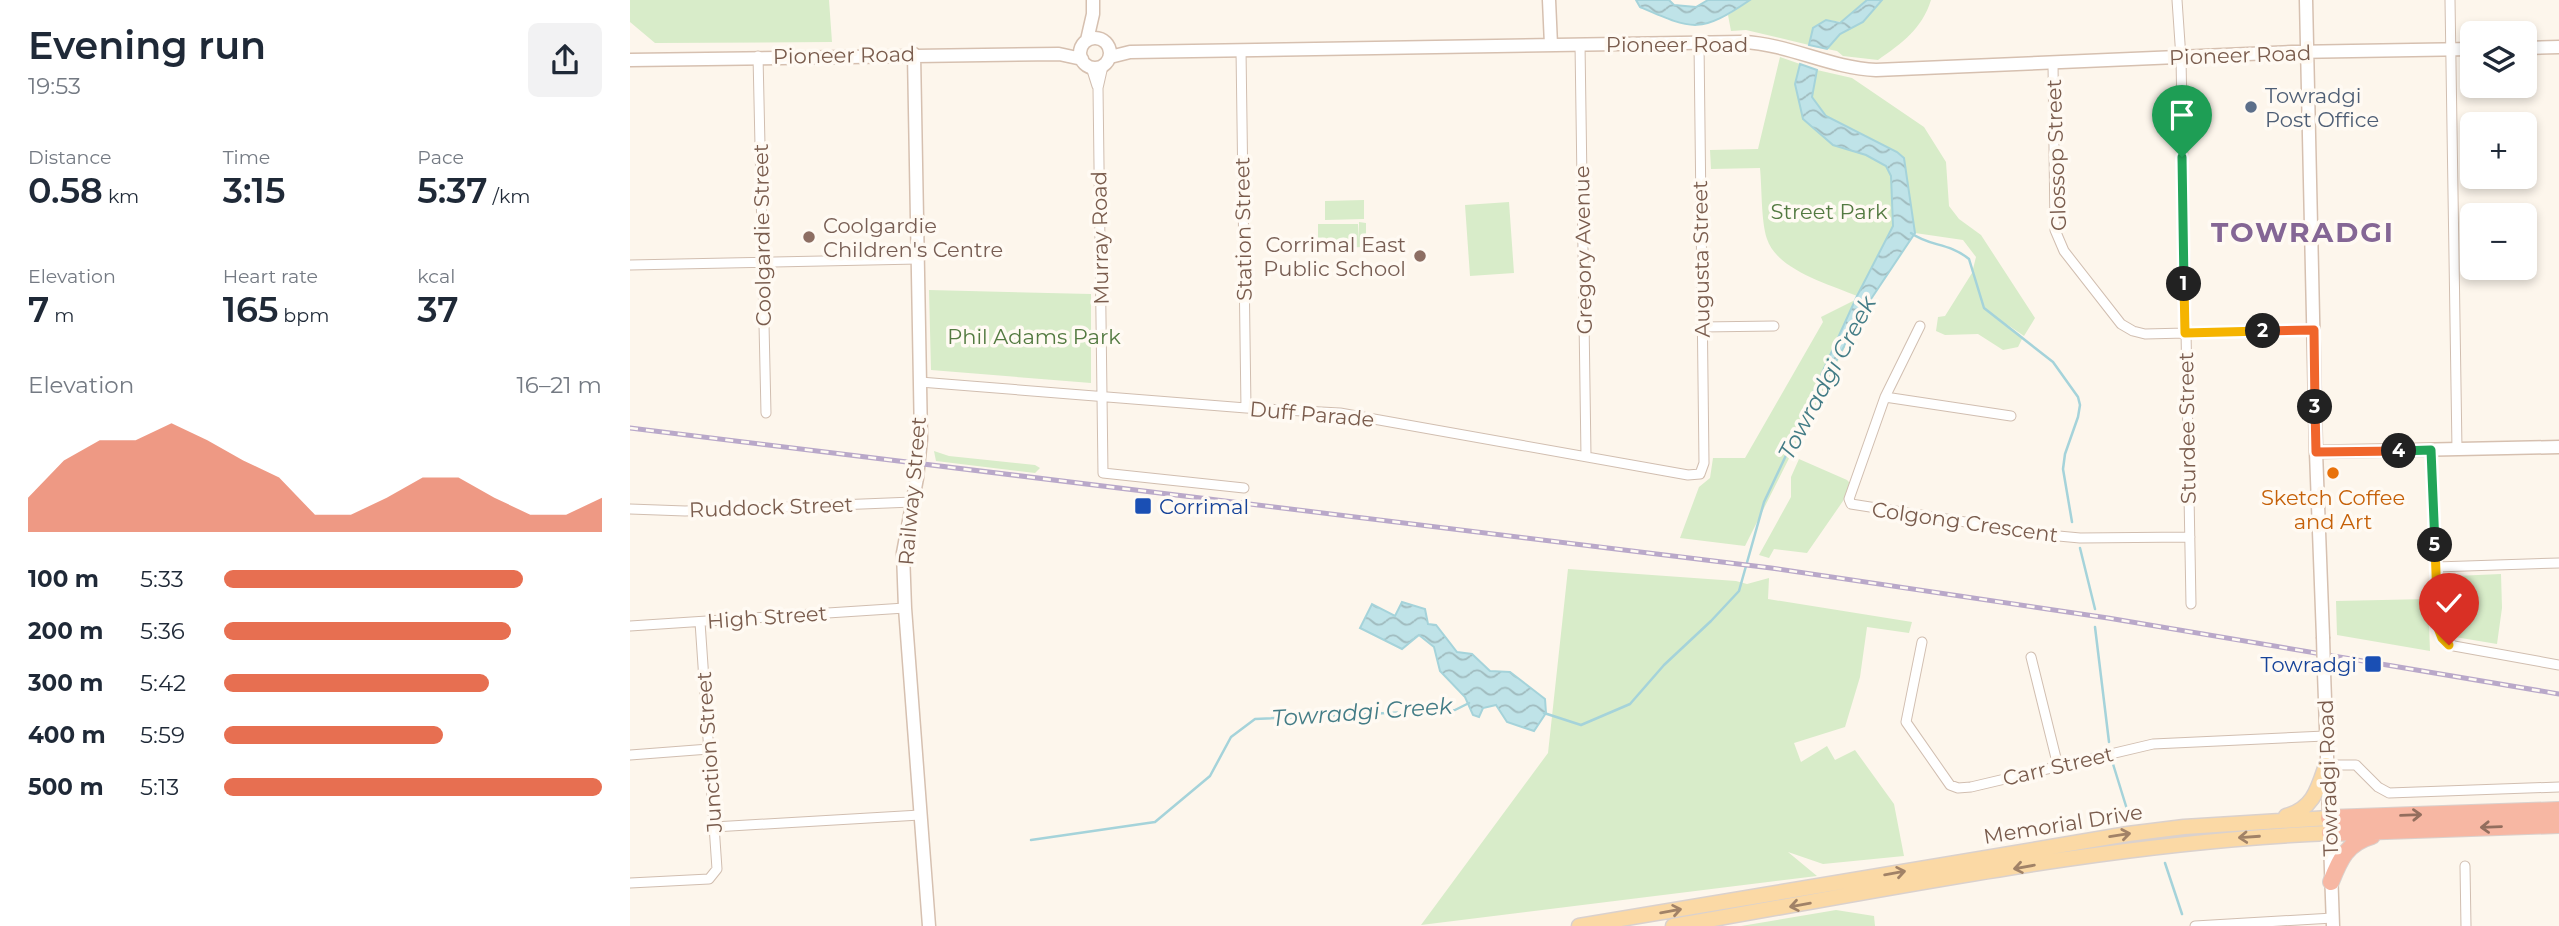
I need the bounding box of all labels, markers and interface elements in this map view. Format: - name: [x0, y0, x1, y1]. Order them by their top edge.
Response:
- map controls: [2460, 21, 2537, 280]
- button: layers: [2460, 21, 2537, 98]
- text: Evening run: [28, 22, 266, 69]
- button: share: [528, 23, 602, 97]
- street label: Pioneer Road: [1606, 32, 1748, 57]
- street label: Pioneer Road: [2168, 40, 2312, 70]
- street label: Pioneer Road: [773, 41, 915, 69]
- text: 19:53: [28, 72, 81, 100]
- street label: Glossop Street: [2041, 79, 2071, 231]
- place label: Towradgi Post Office: [2265, 83, 2379, 132]
- pin: [2152, 85, 2212, 157]
- icon: arrive: [2163, 96, 2201, 134]
- marker: Towradgi Post Office: [2243, 99, 2259, 115]
- button: +: [2460, 112, 2537, 189]
- street label: Coolgardie Street: [748, 143, 776, 327]
- text: Distance: [28, 146, 111, 169]
- text: Time: [223, 146, 270, 169]
- text: Pace: [417, 146, 464, 169]
- street label: Station Street: [1229, 157, 1257, 301]
- street label: Gregory Avenue: [1569, 165, 1597, 335]
- text: 0.58: [28, 169, 103, 212]
- text: 3:15: [223, 169, 285, 212]
- text: 5:37: [417, 169, 488, 212]
- street label: Murray Road: [1086, 171, 1114, 305]
- street label: Augusta Street: [1687, 180, 1715, 338]
- text: km: [103, 185, 139, 208]
- text: /km: [488, 185, 530, 208]
- park label: Street Park: [1771, 199, 1888, 224]
- button: −: [2460, 203, 2537, 280]
- place label: Coolgardie Children's Centre: [823, 213, 1003, 262]
- district label: TOWRADGI: [2211, 215, 2395, 249]
- marker: Coolgardie Children's Centre: [801, 229, 817, 245]
- place label: Corrimal East Public School: [1263, 232, 1406, 281]
- marker: Corrimal East Public School: [1412, 248, 1428, 264]
- text: Elevation: [28, 265, 116, 288]
- text: Heart rate: [223, 265, 318, 288]
- text: kcal: [417, 265, 455, 288]
- pin: 1: [2166, 266, 2202, 302]
- text: 1: [2180, 272, 2187, 295]
- text: 7: [28, 288, 49, 331]
- text: 165: [223, 288, 278, 331]
- text: 37: [417, 288, 459, 331]
- water label: Towradgi Creek: [1772, 290, 1883, 465]
- text: m: [49, 304, 74, 327]
- text: bpm: [278, 304, 329, 327]
- pin: 2: [2246, 314, 2280, 348]
- text: 2: [2257, 319, 2268, 342]
- park label: Phil Adams Park: [947, 324, 1121, 349]
- street label: Sturdee Street: [2173, 352, 2201, 504]
- text: Elevation: [28, 371, 134, 399]
- text: 16–21 m: [517, 371, 602, 399]
- pin: 3: [2298, 390, 2332, 424]
- text: 3: [2309, 395, 2320, 418]
- street label: Duff Parade: [1249, 396, 1375, 432]
- street label: Railway Street: [893, 416, 931, 566]
- pin: 4: [2382, 434, 2416, 468]
- text: 4: [2392, 439, 2405, 462]
- marker: Sketch Coffee and Art: [2325, 465, 2341, 481]
- place label: Sketch Coffee and Art: [2261, 485, 2405, 534]
- street label: Ruddock Street: [689, 492, 853, 522]
- place label: Corrimal: [1159, 494, 1249, 519]
- marker: Corrimal: [1133, 496, 1153, 516]
- street label: Colgong Crescent: [1870, 497, 2060, 547]
- pin: 5: [2417, 528, 2452, 562]
- text: 5: [2429, 533, 2440, 556]
- text: 100 m: [28, 565, 99, 593]
- text: 5:33: [140, 565, 184, 593]
- pin: [2419, 573, 2479, 645]
- icon: check: [2430, 584, 2468, 622]
- street label: High Street: [706, 600, 828, 634]
- text: 200 m: [28, 617, 103, 645]
- text: 5:36: [140, 617, 185, 645]
- place label: Towradgi: [2261, 652, 2357, 677]
- marker: Towradgi: [2363, 654, 2383, 674]
- text: 300 m: [28, 669, 104, 697]
- text: 5:42: [140, 669, 186, 697]
- street label: Junction Street: [691, 671, 727, 834]
- water label: Towradgi Creek: [1271, 692, 1455, 732]
- street label: Towradgi Road: [2313, 699, 2343, 857]
- text: 400 m: [28, 721, 106, 749]
- text: 5:59: [140, 721, 185, 749]
- street label: Carr Street: [2000, 741, 2116, 791]
- text: 500 m: [28, 773, 104, 801]
- text: 5:13: [140, 773, 179, 801]
- street label: Memorial Drive: [1982, 799, 2144, 849]
- one-way arrow: [2400, 808, 2423, 821]
- one-way arrow: [2480, 821, 2503, 834]
- one-way arrow: [2108, 828, 2130, 841]
- one-way arrow: [2239, 831, 2261, 844]
- one-way arrow: [2013, 861, 2036, 874]
- one-way arrow: [1883, 866, 1906, 879]
- one-way arrow: [1789, 899, 1812, 912]
- one-way arrow: [1659, 904, 1682, 917]

